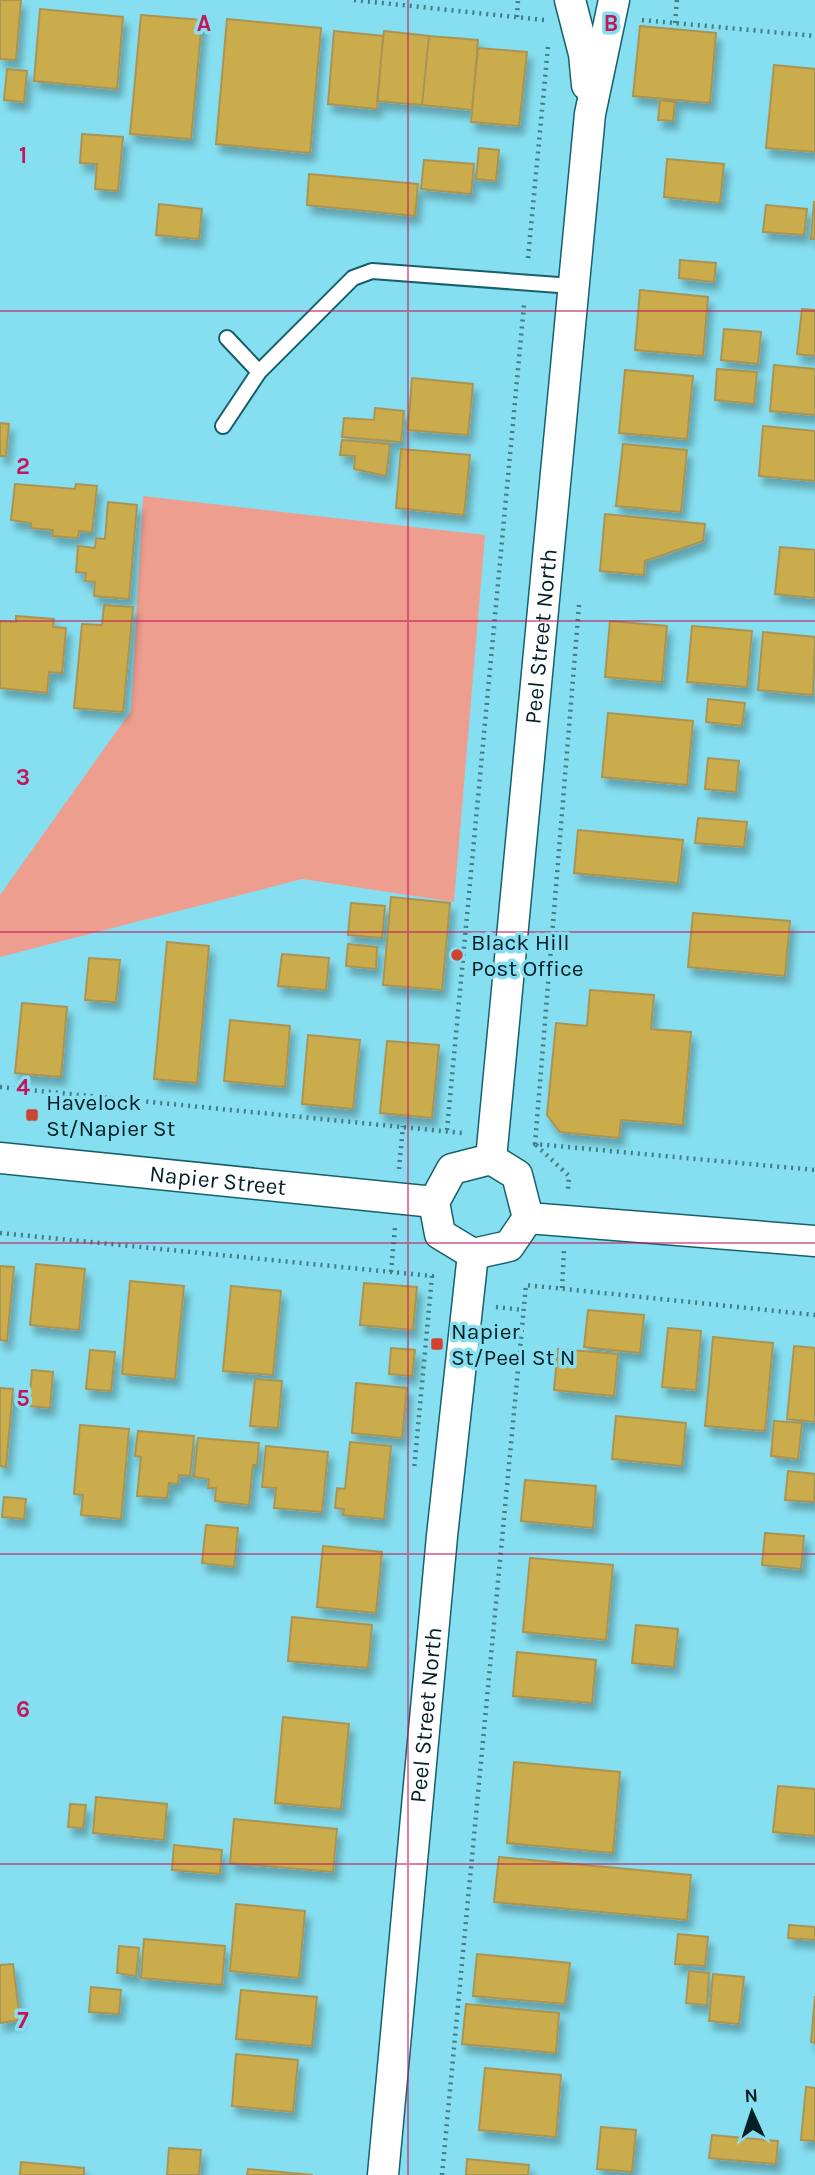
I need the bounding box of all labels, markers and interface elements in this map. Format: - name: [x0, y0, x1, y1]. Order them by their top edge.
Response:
- text: A: [197, 10, 211, 37]
- text: B: [604, 10, 618, 37]
- text: 1: [19, 142, 27, 169]
- text: 2: [16, 453, 30, 480]
- street label: Peel Street North: [519, 547, 562, 725]
- text: 3: [16, 764, 30, 791]
- place label: Black Hill Post Office: [471, 929, 584, 982]
- marker: Black Hill Post Office: [449, 947, 465, 963]
- text: 4: [16, 1074, 30, 1101]
- place label: Havelock St/Napier St: [46, 1089, 176, 1142]
- marker: Havelock St/Napier St: [24, 1107, 40, 1123]
- street label: Napier Street: [148, 1160, 288, 1200]
- place label: Napier St/Peel St N: [451, 1318, 575, 1371]
- marker: Napier St/Peel St N: [429, 1336, 445, 1352]
- text: 5: [16, 1385, 30, 1412]
- street label: Peel Street North: [404, 1626, 447, 1804]
- text: 6: [16, 1696, 30, 1723]
- text: 7: [17, 2007, 29, 2034]
- north arrow: [717, 2077, 787, 2147]
- text: N: [744, 2085, 759, 2107]

